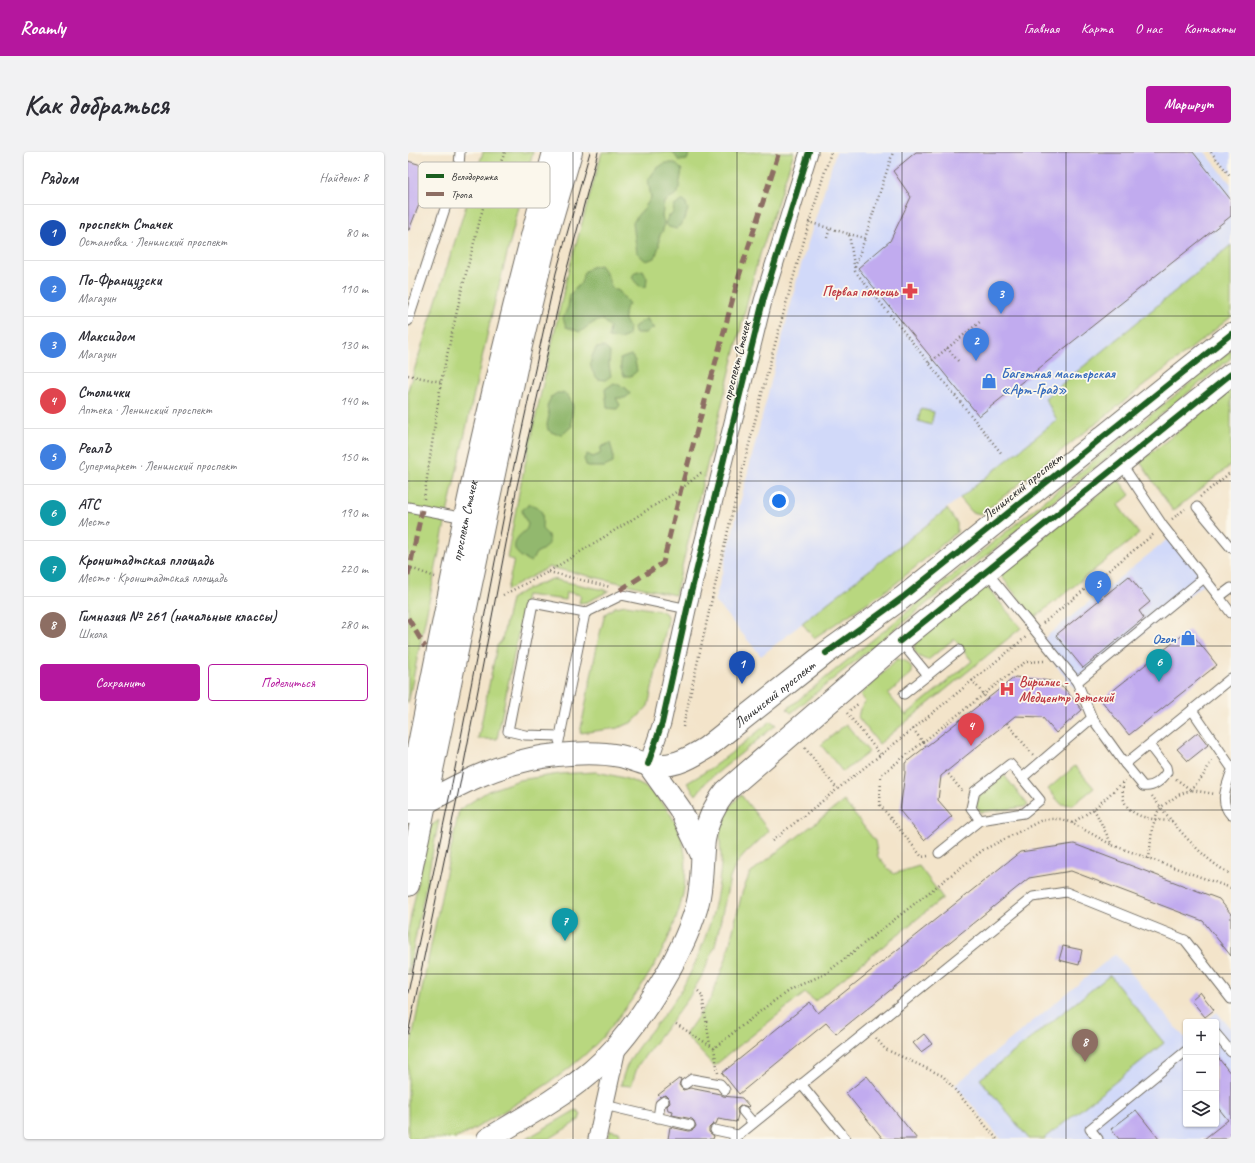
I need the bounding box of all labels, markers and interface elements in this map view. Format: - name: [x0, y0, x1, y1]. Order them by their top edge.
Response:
- text: Roamly: [20, 16, 66, 40]
- text: Главная: [1024, 20, 1059, 37]
- text: Карта: [1081, 20, 1113, 37]
- text: О нас: [1135, 20, 1162, 37]
- text: Контакты: [1184, 20, 1235, 37]
- button: Маршрут: [1146, 86, 1231, 123]
- text: Как добраться: [24, 87, 169, 122]
- legend: [418, 162, 550, 208]
- text: Рядом: [40, 168, 78, 189]
- text: Велодорожка: [451, 169, 498, 183]
- text: Найдено: 8: [320, 170, 368, 186]
- text: Тропа: [451, 187, 472, 201]
- text: проспект Стачек: [78, 215, 172, 234]
- text: 1: [50, 225, 56, 241]
- text: 80 m: [346, 225, 368, 241]
- text: Остановка · Ленинский проспект: [78, 234, 227, 250]
- text: По-Французски: [78, 271, 161, 290]
- text: 2: [50, 281, 56, 297]
- text: 110 m: [340, 281, 368, 297]
- pin: 3: [988, 281, 1014, 314]
- pharmacy icon: Первая помощь: [901, 282, 919, 300]
- place label: Первая помощь: [822, 283, 899, 300]
- text: Магазин: [78, 290, 116, 306]
- street label: проспект Стачек: [718, 319, 755, 403]
- text: Максидом: [78, 327, 134, 346]
- pin: 2: [963, 328, 989, 361]
- text: 3: [50, 337, 56, 353]
- text: 130 m: [340, 337, 368, 353]
- text: Магазин: [78, 346, 116, 362]
- place label: Багетная мастерская «Арт-Град»: [1001, 365, 1116, 398]
- shop icon: Багетная мастерская «Арт-Град»: [980, 372, 998, 390]
- text: Столички: [78, 383, 129, 402]
- text: 4: [50, 393, 56, 409]
- text: 140 m: [340, 393, 368, 409]
- text: Аптека · Ленинский проспект: [78, 402, 212, 418]
- text: РеалЪ: [78, 439, 112, 458]
- street label: Ленинский проспект: [979, 448, 1067, 524]
- text: 5: [50, 449, 56, 465]
- text: 150 m: [340, 449, 368, 465]
- text: Супермаркет · Ленинский проспект: [78, 458, 237, 474]
- street label: проспект Стачек: [448, 478, 482, 563]
- your location: [769, 491, 789, 511]
- text: АТС: [78, 495, 100, 514]
- text: 6: [50, 505, 56, 521]
- text: 190 m: [340, 505, 368, 521]
- text: Место: [78, 514, 109, 530]
- text: Кронштадтская площадь: [78, 551, 214, 570]
- text: 7: [50, 561, 56, 577]
- text: 220 m: [340, 561, 368, 577]
- text: Место · Кронштадтская площадь: [78, 570, 227, 586]
- pin: 5: [1085, 571, 1111, 604]
- text: Гимназия № 261 (начальные классы): [78, 607, 276, 626]
- text: 8: [50, 617, 56, 633]
- text: 280 m: [340, 617, 368, 633]
- text: Школа: [78, 626, 107, 642]
- shop icon: Ozon: [1179, 629, 1197, 647]
- place label: Ozon: [1153, 630, 1177, 647]
- pin: 6: [1146, 649, 1172, 682]
- pin: 1: [729, 651, 755, 684]
- street label: Ленинский проспект: [731, 656, 820, 732]
- button: Сохранить: [40, 664, 200, 701]
- button: Поделиться: [208, 664, 368, 701]
- place label: Вирилис - Медцентр детский: [1019, 673, 1115, 706]
- hospital icon: Вирилис - Медцентр детский: [998, 680, 1016, 698]
- pin: 4: [958, 713, 984, 746]
- pin: 7: [552, 908, 578, 941]
- map controls: [1183, 1019, 1219, 1127]
- button: +: [1183, 1019, 1219, 1055]
- pin: 8: [1072, 1029, 1098, 1062]
- button: −: [1183, 1055, 1219, 1091]
- button: layers: [1183, 1091, 1219, 1127]

